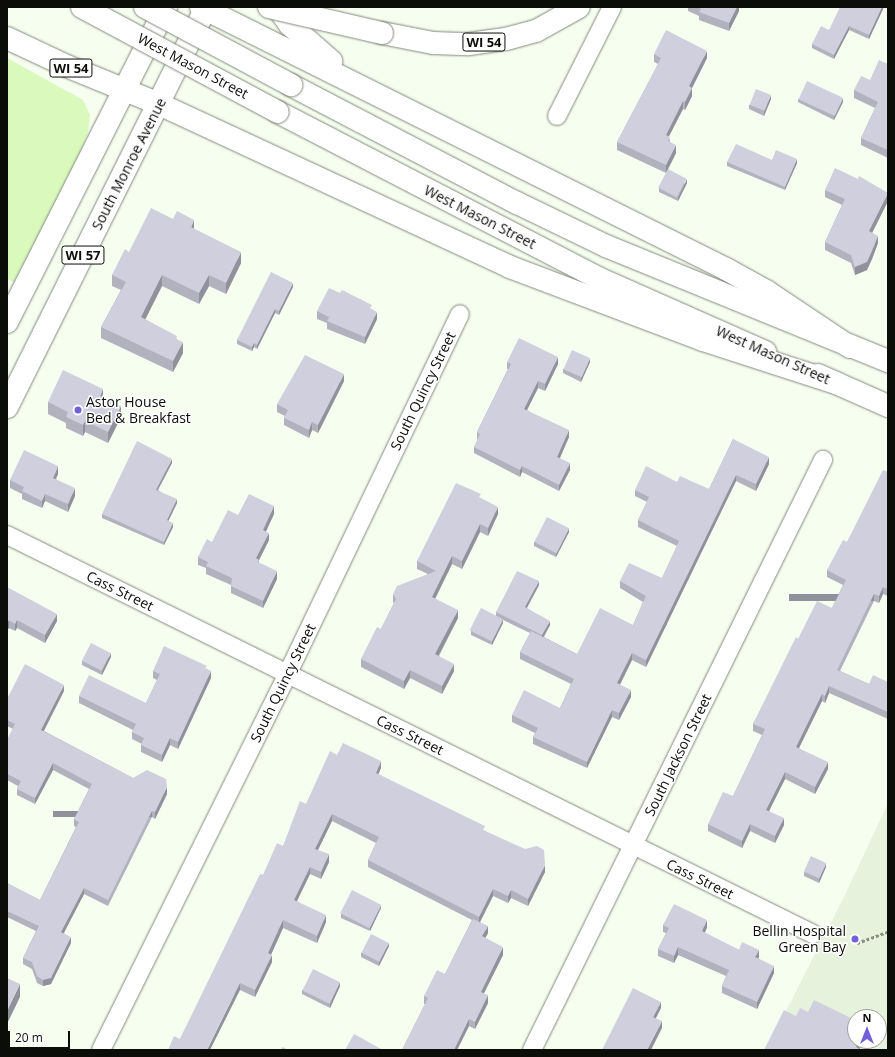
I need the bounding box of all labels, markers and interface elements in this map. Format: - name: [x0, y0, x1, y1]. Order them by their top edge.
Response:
- street label: West Mason Street: [135, 30, 251, 102]
- road number: WI 54: [462, 31, 506, 53]
- road number: WI 54: [49, 57, 93, 79]
- street label: South Monroe Avenue: [88, 95, 170, 233]
- street label: West Mason Street: [421, 182, 539, 252]
- road number: WI 57: [61, 244, 105, 266]
- street label: West Mason Street: [713, 322, 833, 388]
- street label: South Quincy Street: [387, 329, 459, 453]
- place label: Astor House Bed & Breakfast: [86, 394, 191, 426]
- marker: Astor House Bed & Breakfast: [73, 405, 83, 415]
- street label: Cass Street: [84, 568, 156, 614]
- street label: South Quincy Street: [247, 621, 319, 745]
- street label: South Jackson Street: [641, 691, 715, 819]
- street label: Cass Street: [374, 712, 446, 758]
- street label: Cass Street: [664, 856, 736, 902]
- place label: Bellin Hospital Green Bay: [752, 923, 846, 956]
- marker: Bellin Hospital Green Bay: [849, 933, 861, 945]
- north arrow: [847, 1009, 887, 1049]
- text: N: [863, 1010, 871, 1025]
- scale bar: [10, 1023, 72, 1049]
- text: 20 m: [15, 1029, 43, 1046]

